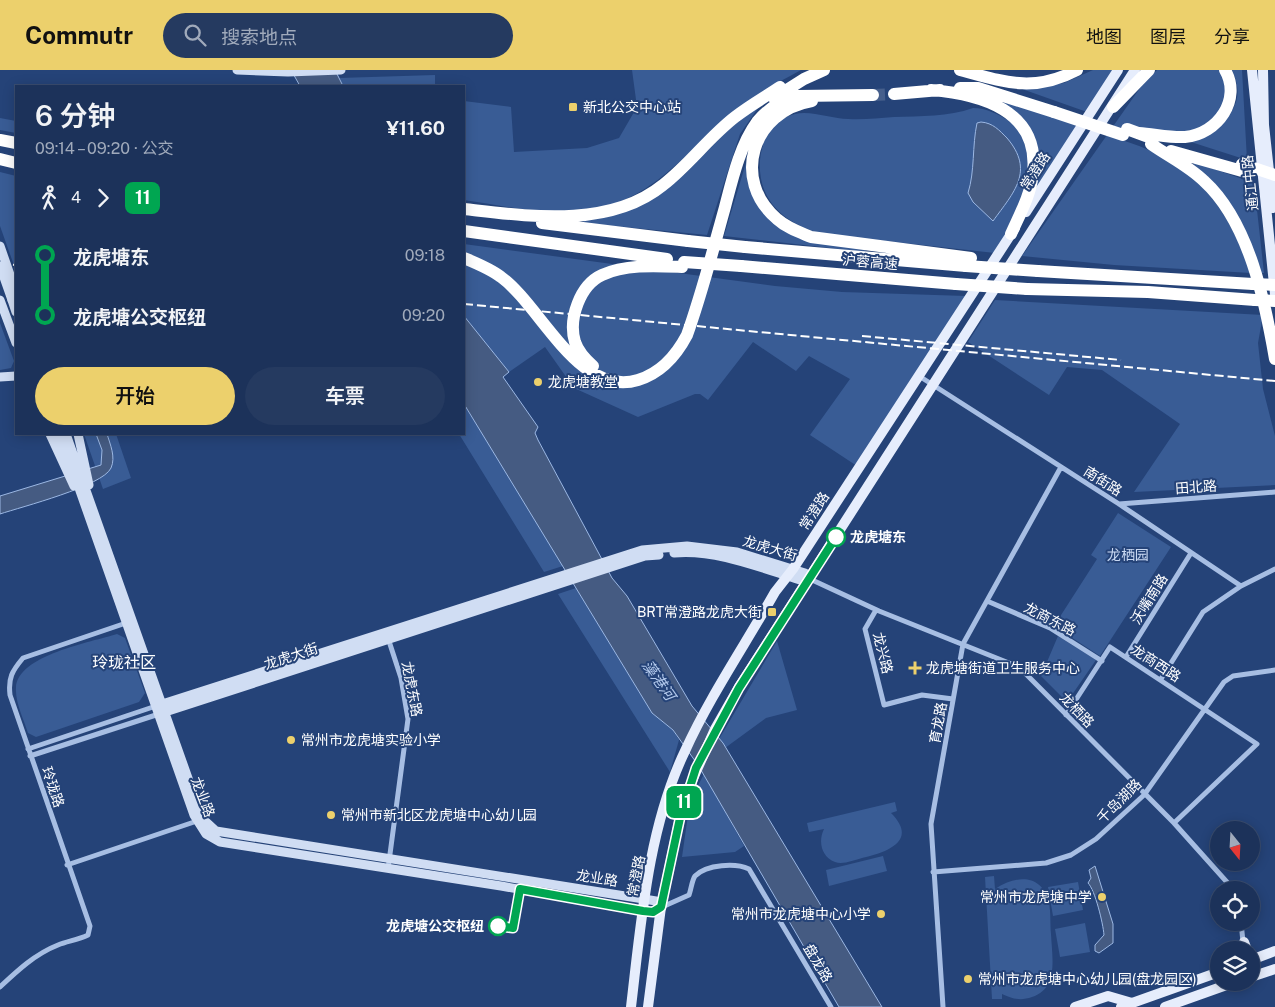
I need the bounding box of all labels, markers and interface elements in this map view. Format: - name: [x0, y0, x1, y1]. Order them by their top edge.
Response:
- search box: [163, 13, 513, 58]
- text: Commutr: [25, 21, 133, 49]
- icon: search: [181, 21, 209, 49]
- text: 搜索地点: [221, 26, 297, 48]
- text: 地图: [1086, 26, 1122, 47]
- text: 图层: [1150, 26, 1186, 47]
- text: 分享: [1214, 26, 1250, 47]
- text: 6 分钟: [35, 99, 116, 132]
- place label: 新北公交中心站: [583, 99, 681, 115]
- marker: 新北公交中心站: [567, 101, 579, 113]
- text: ¥11.60: [386, 117, 445, 139]
- text: 09:14 – 09:20 · 公交: [35, 139, 173, 158]
- street label: 常澄路: [1017, 149, 1053, 193]
- street label: 通江中路: [1239, 154, 1261, 212]
- icon: walk: [35, 184, 63, 212]
- icon: forward: [89, 184, 117, 212]
- text: 11: [135, 187, 150, 208]
- text: 4: [71, 188, 81, 207]
- text: 龙虎塘东: [73, 246, 149, 268]
- text: 09:18: [405, 246, 445, 265]
- street label: 沪蓉高速: [841, 252, 899, 272]
- text: 龙虎塘公交枢纽: [73, 306, 206, 328]
- text: 09:20: [402, 306, 445, 325]
- button: 开始: [35, 367, 235, 425]
- button: 车票: [245, 367, 445, 425]
- place label: 龙虎塘教堂: [548, 374, 618, 390]
- marker: 龙虎塘教堂: [532, 376, 544, 388]
- street label: 南街路: [1081, 463, 1125, 499]
- street label: 田北路: [1174, 478, 1218, 496]
- street label: 常澄路: [796, 489, 832, 533]
- marker: 龙虎塘东: [826, 527, 846, 547]
- place label: 龙虎塘东: [850, 529, 906, 545]
- street label: 龙虎大街: [741, 533, 799, 563]
- park label: 龙栖园: [1107, 547, 1149, 563]
- street label: 沃嘴南路: [1127, 571, 1171, 627]
- street label: 龙商东路: [1021, 599, 1079, 639]
- place label: BRT常澄路龙虎大街: [637, 604, 762, 620]
- marker: BRT常澄路龙虎大街: [766, 606, 778, 618]
- street label: 龙兴路: [870, 631, 896, 675]
- street label: 龙虎大街: [262, 640, 320, 672]
- street label: 龙商西路: [1128, 641, 1184, 685]
- district label: 玲珑社区: [92, 653, 156, 672]
- water label: 藻港河: [639, 657, 681, 706]
- street label: 龙虎东路: [399, 660, 425, 718]
- place label: 龙虎塘街道卫生服务中心: [926, 660, 1080, 676]
- marker: 龙虎塘街道卫生服务中心: [908, 661, 922, 675]
- street label: 龙栖路: [1057, 689, 1097, 731]
- street label: 育龙路: [926, 701, 950, 745]
- place label: 常州市龙虎塘实验小学: [301, 732, 441, 748]
- marker: 常州市龙虎塘实验小学: [285, 734, 297, 746]
- street label: 玲珑路: [39, 765, 67, 809]
- street label: 龙业路: [188, 775, 218, 819]
- street label: 千岛湖路: [1094, 776, 1144, 826]
- line badge: 11: [662, 786, 706, 818]
- text: 11: [676, 791, 692, 812]
- place label: 常州市新北区龙虎塘中心幼儿园: [341, 807, 537, 823]
- marker: 常州市新北区龙虎塘中心幼儿园: [325, 809, 337, 821]
- north arrow: [1210, 821, 1260, 871]
- map controls: [1210, 821, 1260, 991]
- street label: 常澄路: [624, 854, 648, 898]
- street label: 龙业路: [575, 867, 619, 889]
- button: locate: [1210, 881, 1260, 931]
- place label: 常州市龙虎塘中学: [980, 889, 1092, 905]
- marker: 常州市龙虎塘中学: [1096, 891, 1108, 903]
- place label: 常州市龙虎塘中心小学: [731, 906, 871, 922]
- marker: 常州市龙虎塘中心小学: [875, 908, 887, 920]
- marker: 龙虎塘公交枢纽: [488, 916, 508, 936]
- place label: 龙虎塘公交枢纽: [386, 918, 484, 934]
- street label: 盘龙路: [800, 941, 836, 985]
- button: layers: [1210, 941, 1260, 991]
- place label: 常州市龙虎塘中心幼儿园(盘龙园区): [978, 971, 1197, 987]
- marker: 常州市龙虎塘中心幼儿园(盘龙园区): [962, 973, 974, 985]

